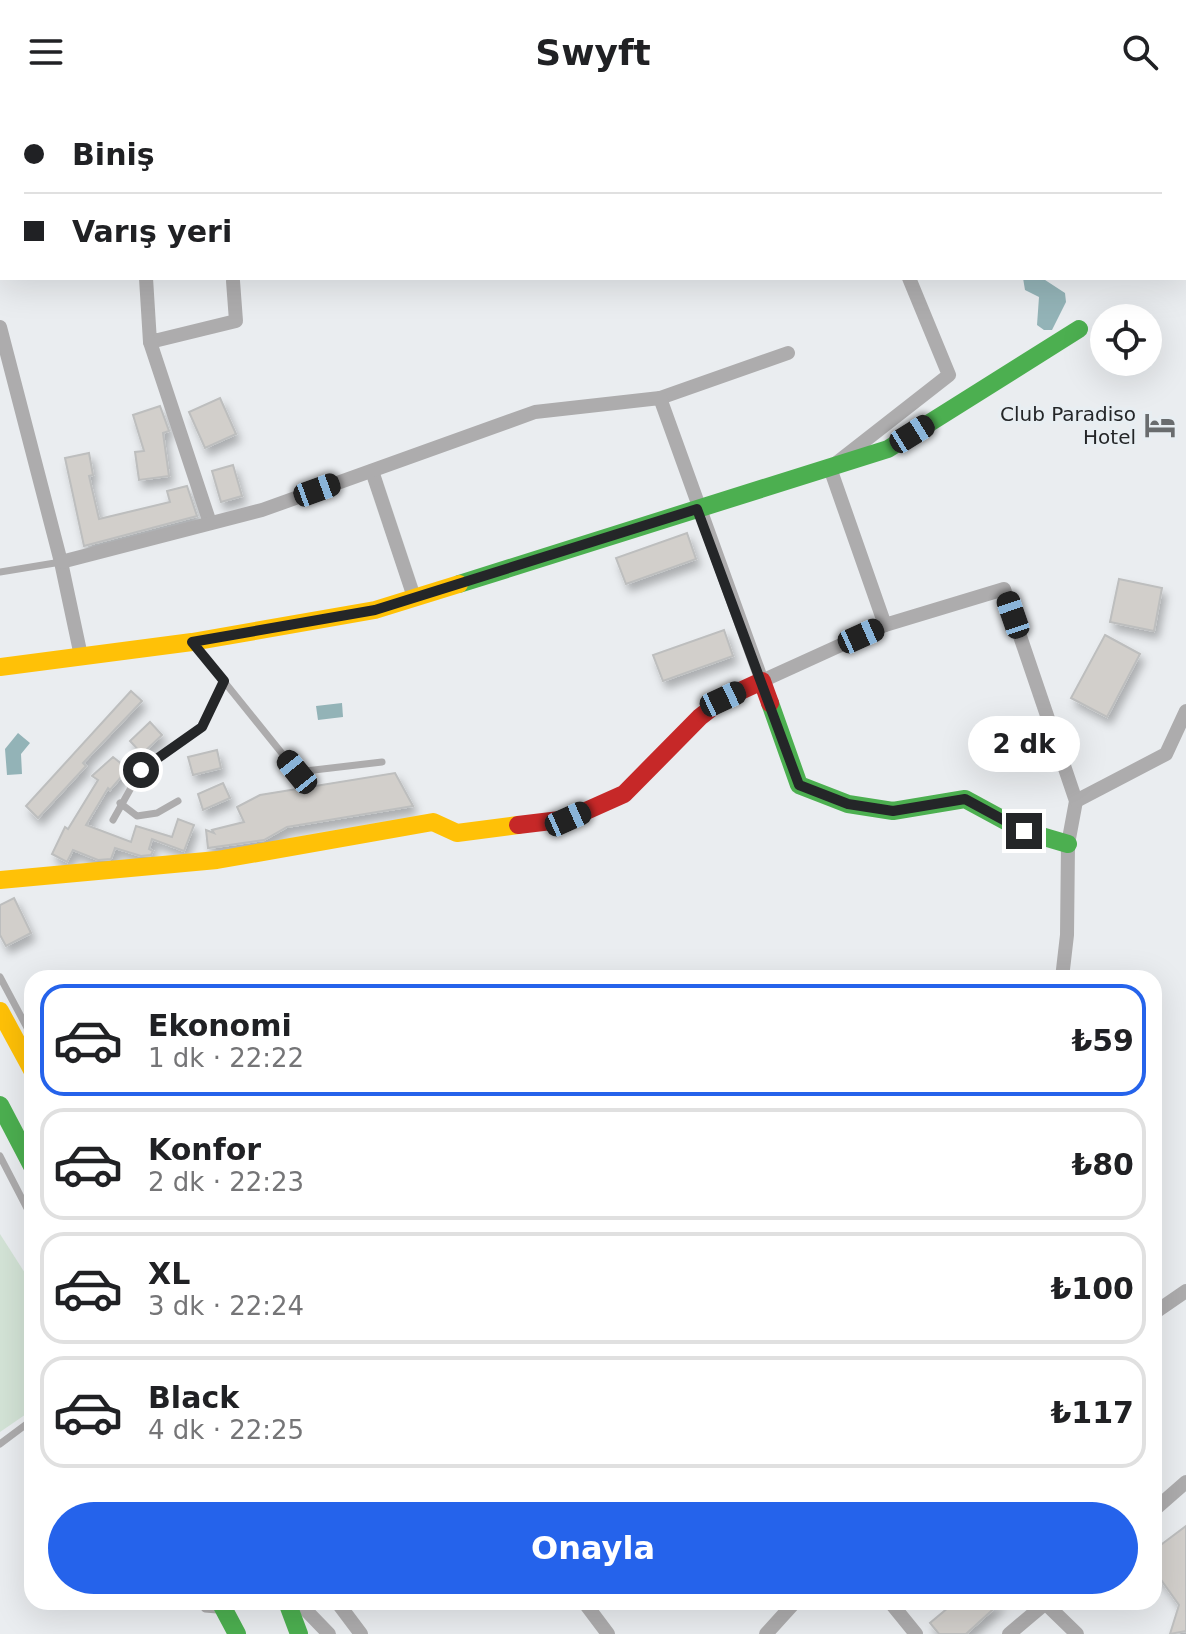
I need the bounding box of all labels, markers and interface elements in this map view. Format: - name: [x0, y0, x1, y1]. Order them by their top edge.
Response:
- icon: menu: [24, 30, 68, 74]
- icon: search: [1118, 30, 1162, 74]
- text: Swyft: [535, 32, 651, 73]
- text: Biniş: [72, 137, 155, 172]
- text: Varış yeri: [72, 214, 232, 249]
- map controls: [1090, 304, 1162, 376]
- button: locate: [1090, 304, 1162, 376]
- place label: Club Paradiso Hotel: [1000, 402, 1136, 449]
- hotel icon: Club Paradiso Hotel: [1143, 408, 1177, 442]
- car: [885, 411, 939, 457]
- car: [290, 471, 344, 509]
- car: [994, 588, 1032, 642]
- car: [834, 615, 888, 657]
- car: [696, 678, 750, 720]
- callout: 2 dk: [968, 715, 1080, 771]
- text: 2 dk: [992, 729, 1056, 759]
- car: [273, 746, 321, 798]
- route start: [123, 752, 159, 788]
- car: [541, 798, 595, 840]
- route end: [1006, 813, 1042, 849]
- icon: car: [52, 1004, 124, 1076]
- text: Ekonomi: [148, 1008, 292, 1043]
- text: ₺59: [1071, 1023, 1134, 1058]
- text: 1 dk · 22:22: [148, 1043, 304, 1073]
- icon: car: [52, 1128, 124, 1200]
- text: Konfor: [148, 1132, 261, 1167]
- text: ₺80: [1071, 1147, 1134, 1182]
- text: 2 dk · 22:23: [148, 1167, 304, 1197]
- icon: car: [52, 1252, 124, 1324]
- text: XL: [148, 1256, 190, 1291]
- text: ₺100: [1051, 1271, 1134, 1306]
- text: 3 dk · 22:24: [148, 1291, 304, 1321]
- icon: car: [52, 1376, 124, 1448]
- text: Black: [148, 1380, 239, 1415]
- text: ₺117: [1051, 1395, 1134, 1430]
- text: 4 dk · 22:25: [148, 1415, 304, 1445]
- button: Onayla: [48, 1502, 1138, 1594]

